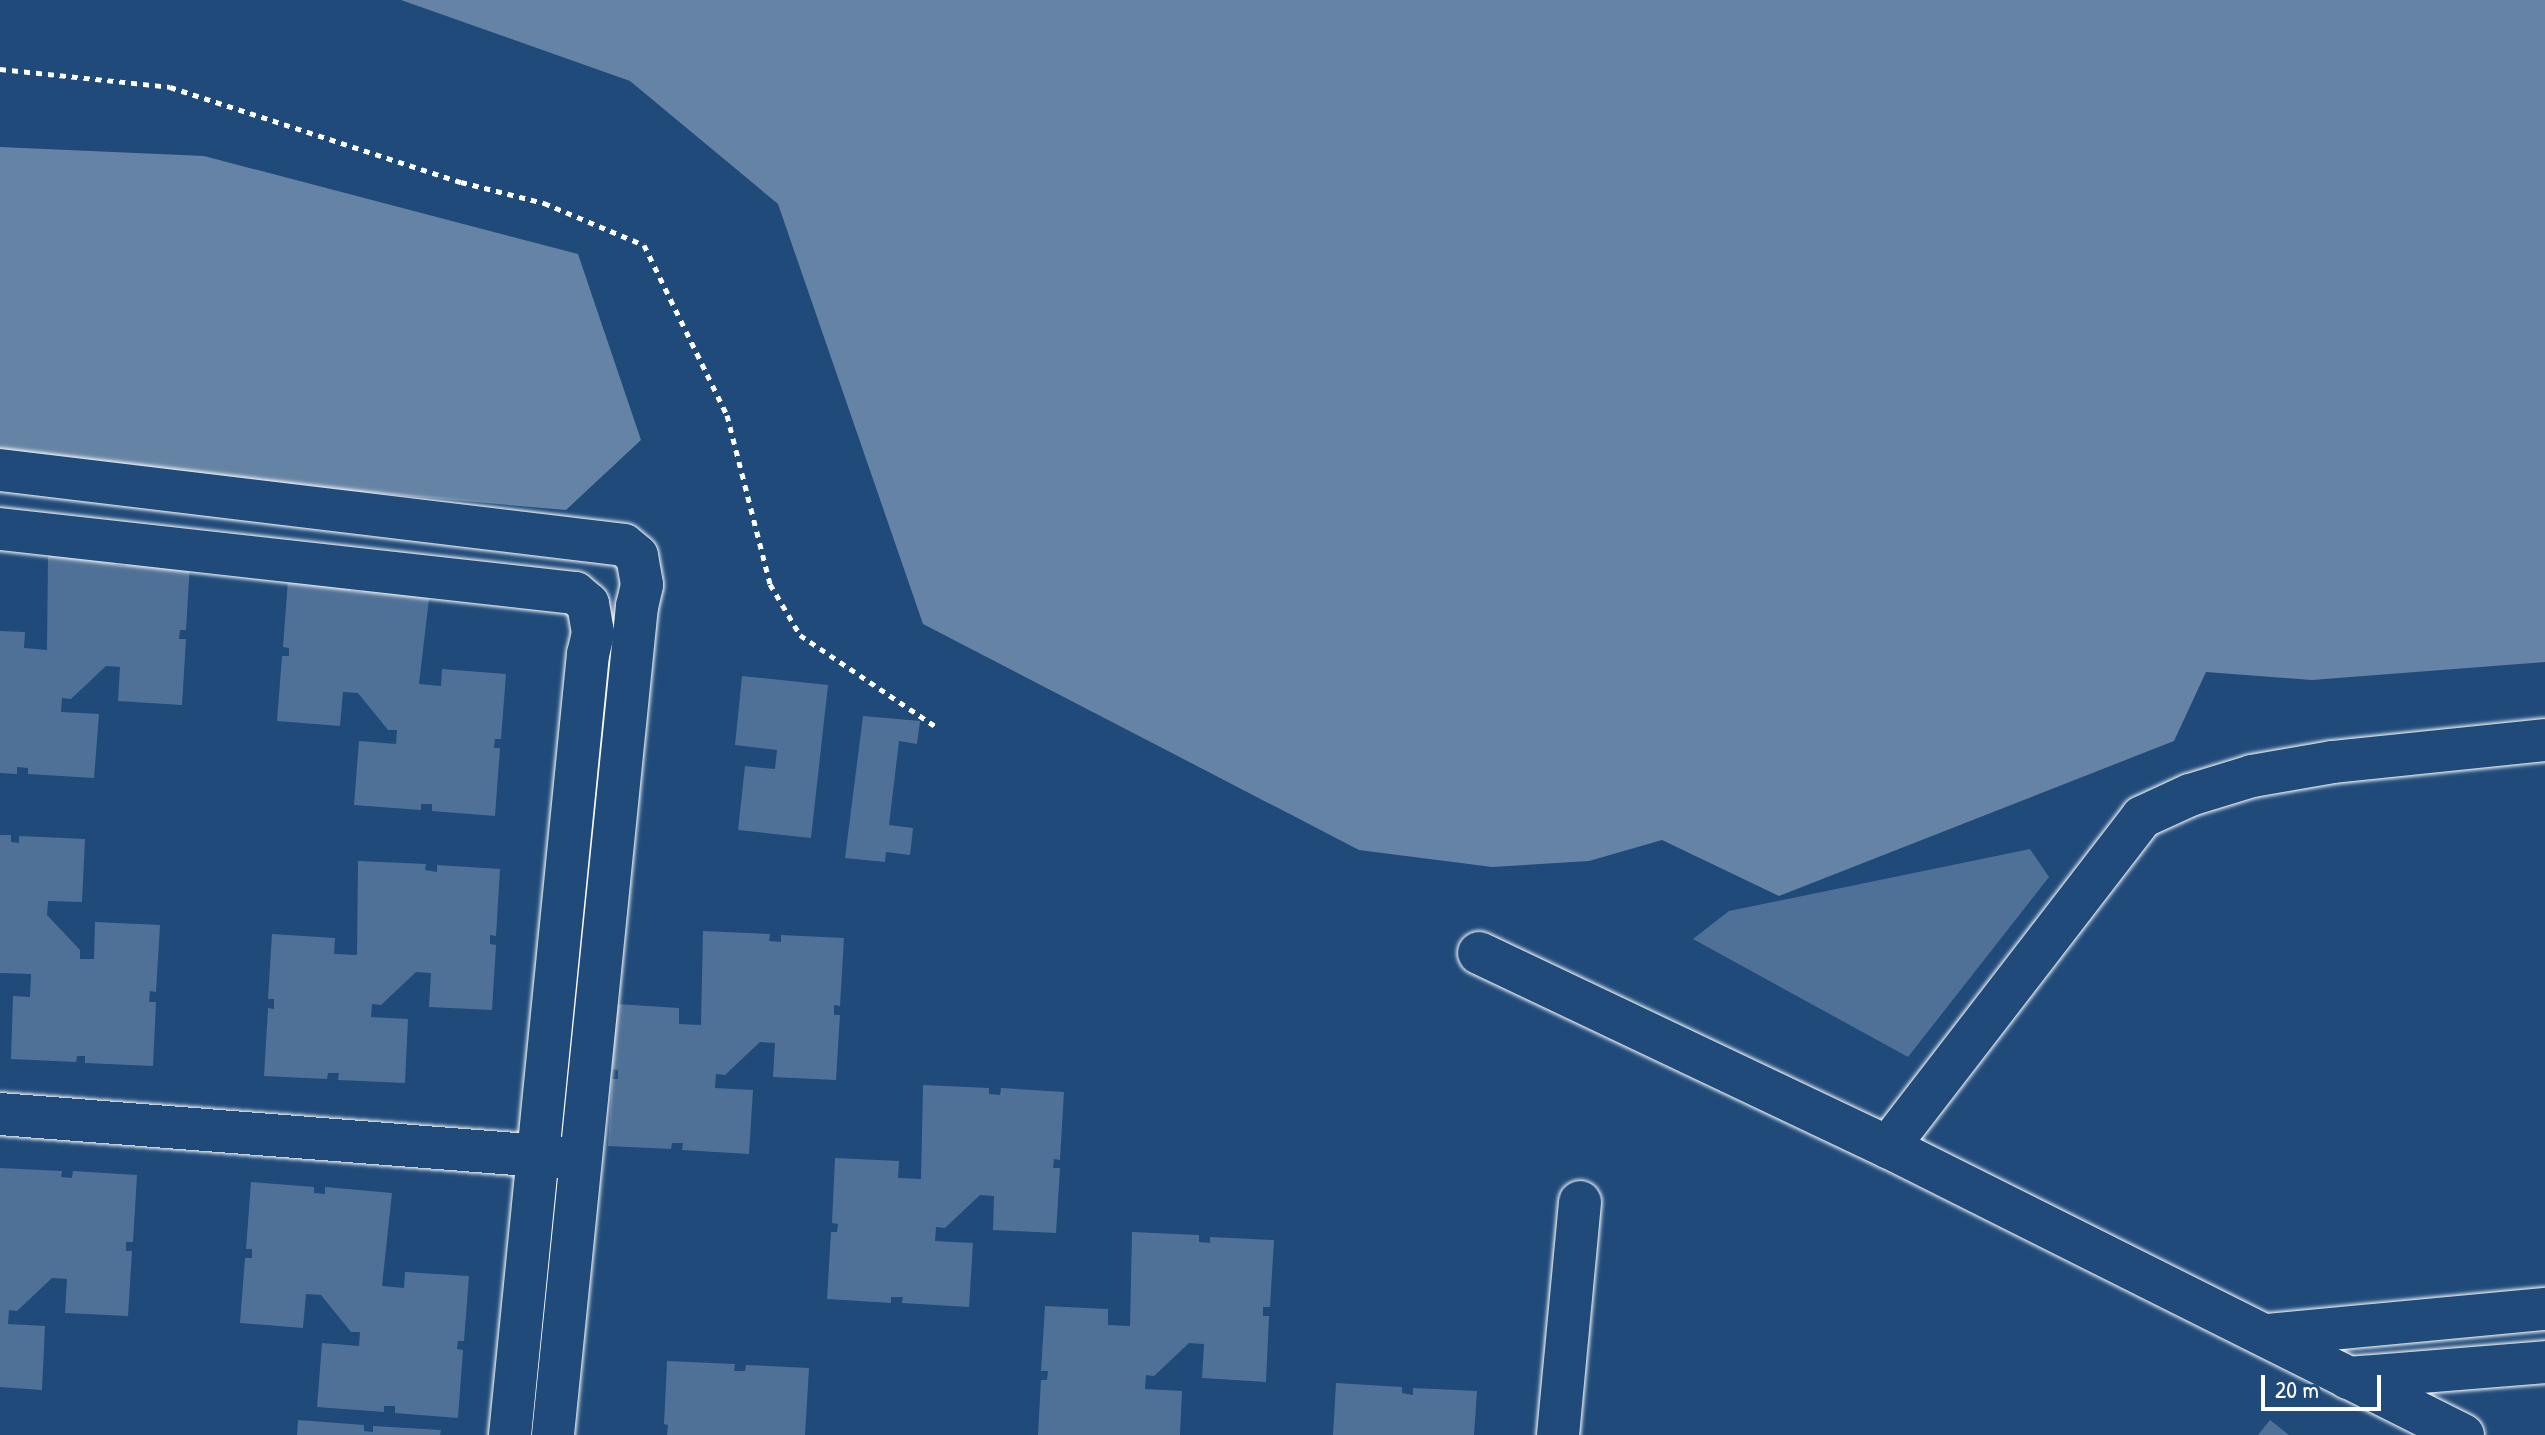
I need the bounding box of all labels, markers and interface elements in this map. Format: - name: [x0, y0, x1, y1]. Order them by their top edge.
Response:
- scale bar: [2265, 1359, 2385, 1409]
- text: 20 m: [2275, 1373, 2319, 1405]

